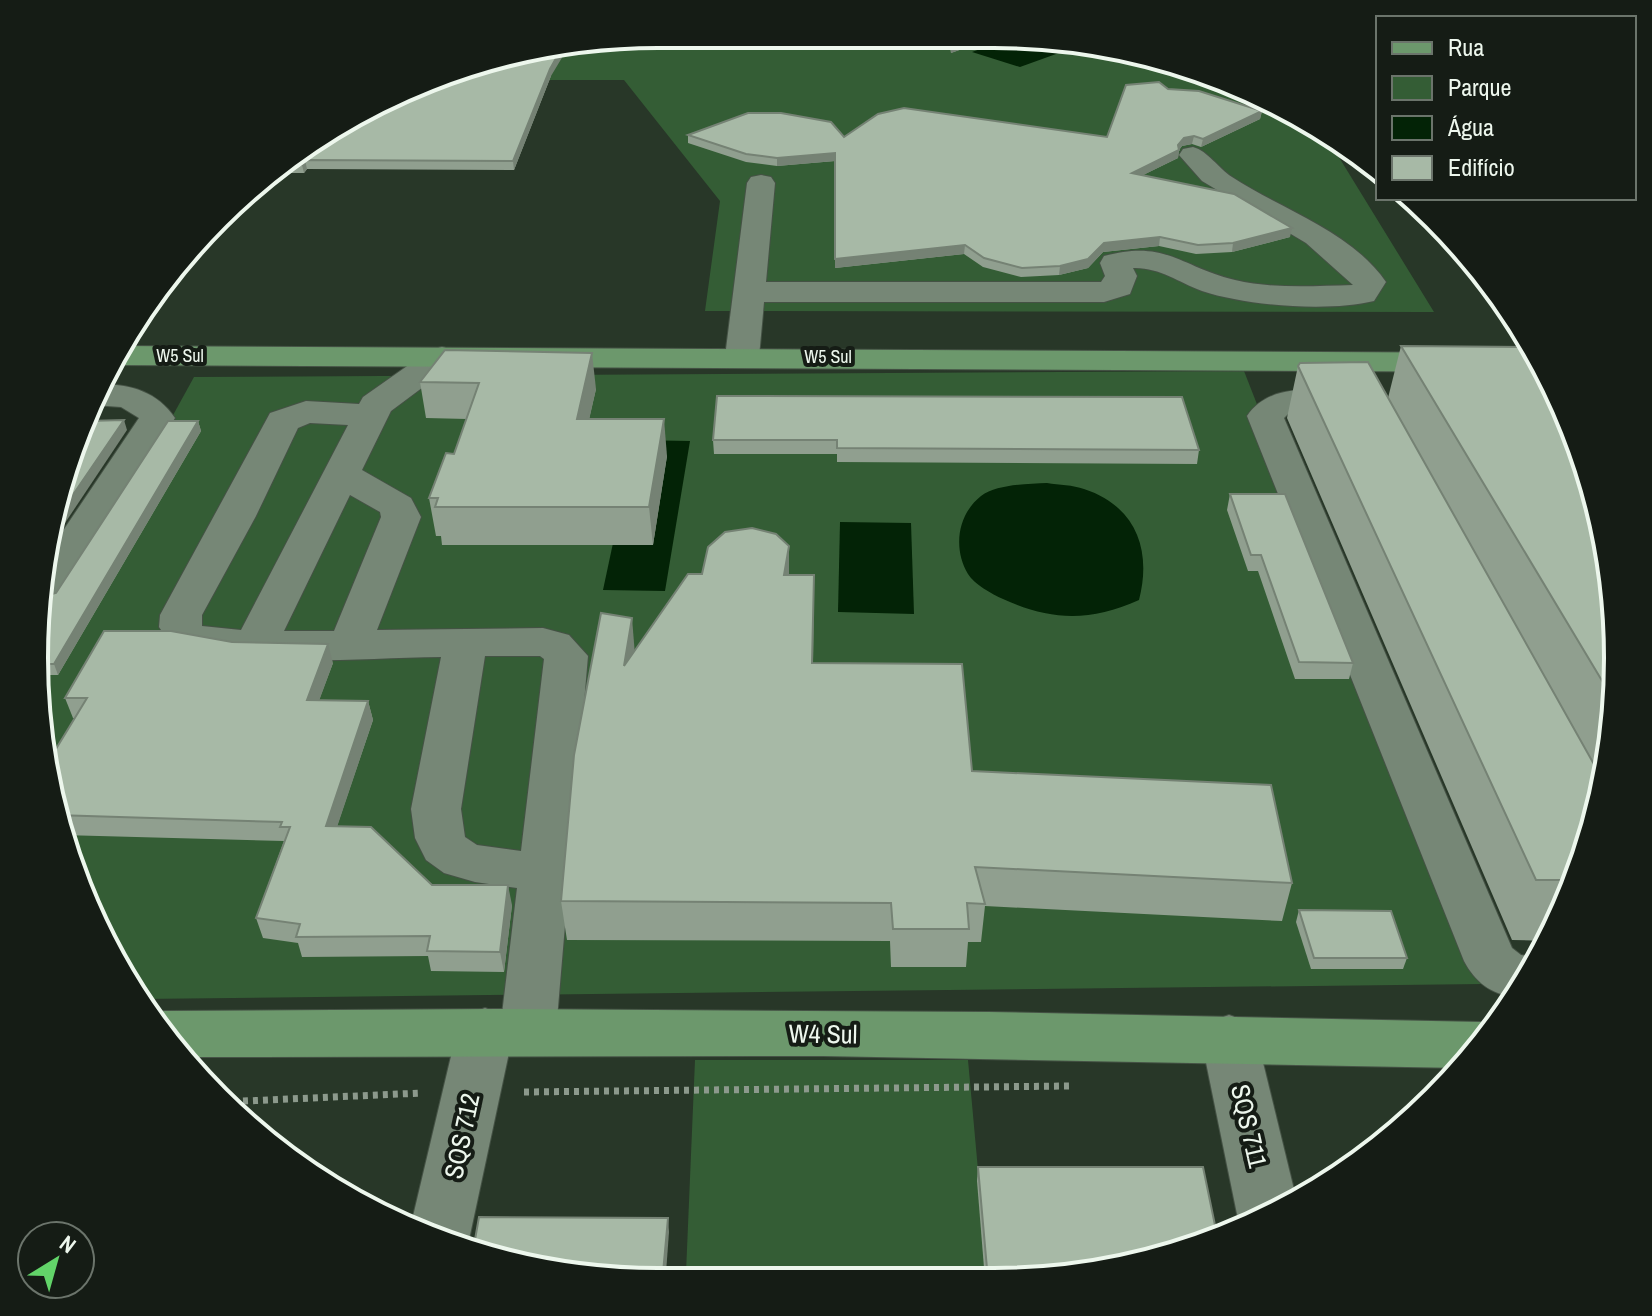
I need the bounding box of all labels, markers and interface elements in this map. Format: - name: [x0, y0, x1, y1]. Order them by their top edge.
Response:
- legend: [1376, 16, 1636, 200]
- text: Rua: [1448, 31, 1484, 63]
- text: Parque: [1448, 71, 1511, 103]
- text: Água: [1447, 111, 1494, 143]
- text: Edifício: [1448, 151, 1515, 183]
- street label: W5 Sul: [156, 343, 204, 368]
- street label: W5 Sul: [804, 344, 852, 369]
- street label: W4 Sul: [788, 1015, 858, 1052]
- street label: SQS 711: [1223, 1081, 1276, 1171]
- street label: SQS 712: [435, 1090, 488, 1182]
- north arrow: [16, 1220, 96, 1300]
- text: N: [54, 1228, 82, 1260]

